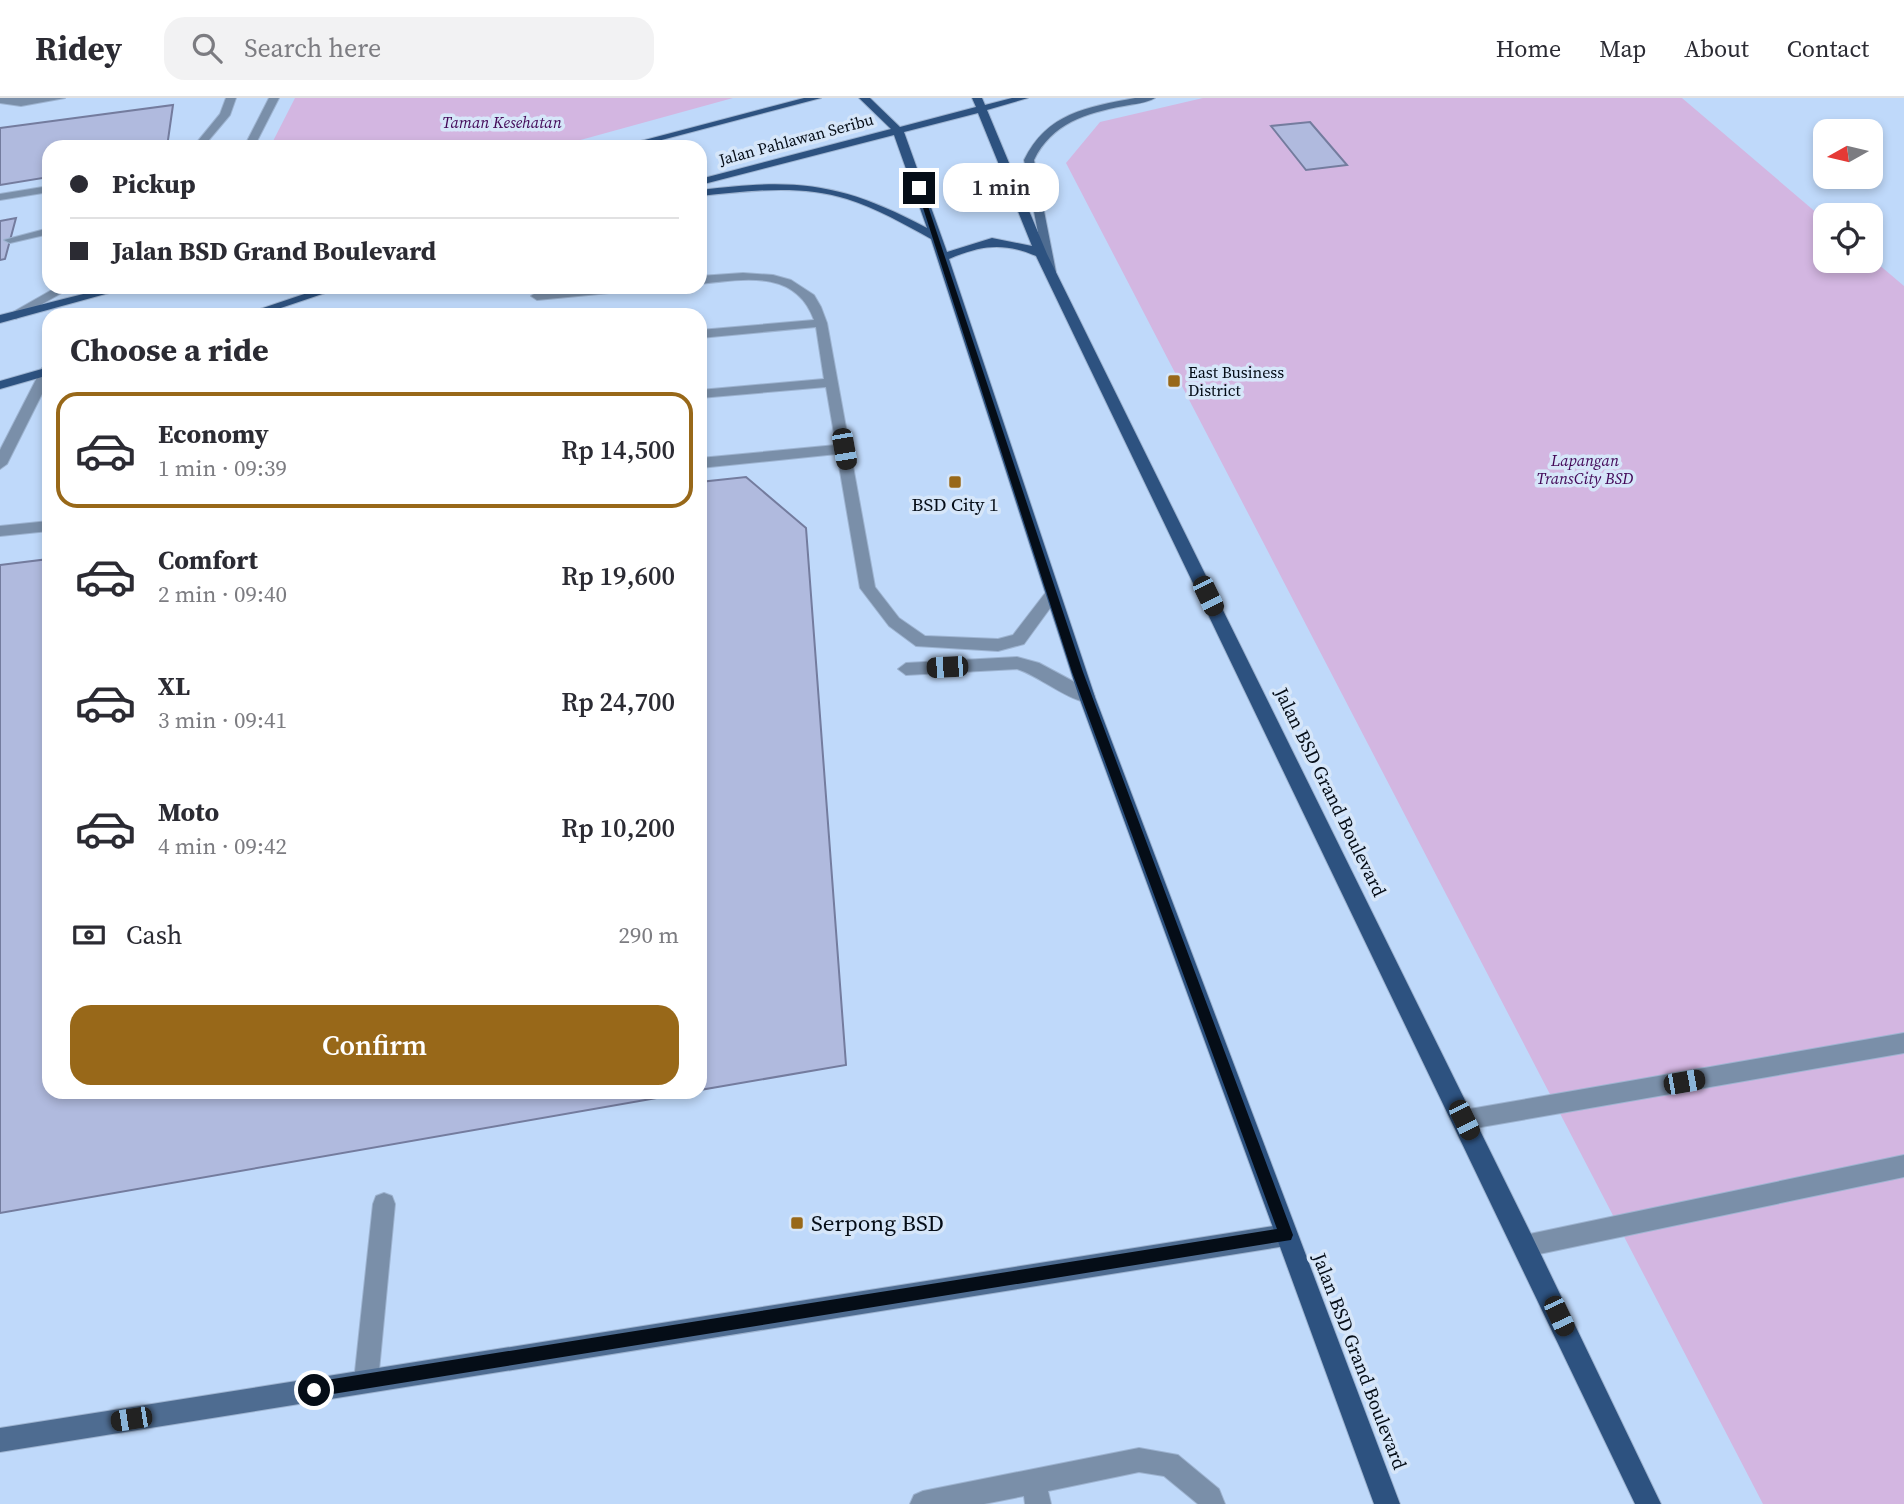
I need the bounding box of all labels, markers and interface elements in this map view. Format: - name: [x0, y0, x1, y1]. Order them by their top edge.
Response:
- search box: [164, 17, 654, 80]
- text: Ridey: [35, 26, 122, 71]
- icon: search: [188, 29, 226, 67]
- text: Search here: [244, 30, 381, 66]
- text: Home: [1496, 32, 1561, 65]
- text: Map: [1599, 32, 1646, 65]
- text: About: [1684, 32, 1749, 65]
- text: Contact: [1787, 32, 1869, 65]
- street label: Jalan Pahlawan Seribu: [715, 108, 876, 170]
- park label: Taman Kesehatan: [442, 111, 562, 133]
- north arrow: [1813, 119, 1883, 189]
- map controls: [1813, 119, 1883, 273]
- callout: 1 min: [944, 164, 1059, 212]
- text: Pickup: [112, 166, 196, 202]
- text: 1 min: [971, 171, 1031, 203]
- route end: [903, 172, 935, 204]
- button: locate: [1813, 203, 1883, 273]
- text: Jalan BSD Grand Boulevard: [112, 233, 436, 269]
- text: Choose a ride: [70, 328, 269, 372]
- place label: East Business District: [1188, 361, 1284, 401]
- marker: East Business District: [1166, 373, 1182, 389]
- text: Economy: [158, 416, 269, 452]
- icon: car: [74, 419, 137, 482]
- car: [831, 426, 858, 472]
- text: Rp 14,500: [561, 432, 675, 468]
- park label: Lapangan TransCity BSD: [1536, 449, 1634, 489]
- text: 1 min · 09:39: [158, 452, 287, 484]
- marker: BSD City 1: [947, 474, 963, 490]
- place label: BSD City 1: [912, 491, 998, 517]
- text: Comfort: [158, 542, 258, 578]
- icon: car: [74, 545, 137, 608]
- text: Rp 19,600: [561, 558, 675, 594]
- car: [1190, 573, 1227, 619]
- text: 2 min · 09:40: [158, 578, 287, 610]
- car: [926, 655, 969, 679]
- text: XL: [158, 668, 190, 704]
- icon: car: [74, 671, 137, 734]
- street label: Jalan BSD Grand Boulevard: [1269, 682, 1393, 901]
- text: Rp 24,700: [561, 684, 675, 720]
- text: 3 min · 09:41: [158, 704, 287, 736]
- text: Moto: [158, 794, 219, 830]
- icon: car: [74, 797, 137, 860]
- text: Rp 10,200: [561, 810, 675, 846]
- text: 4 min · 09:42: [158, 830, 287, 862]
- icon: cash: [70, 916, 108, 954]
- text: Cash: [126, 917, 182, 953]
- text: 290 m: [618, 919, 679, 951]
- button: Confirm: [70, 1005, 679, 1085]
- car: [1662, 1068, 1707, 1096]
- car: [1446, 1097, 1483, 1143]
- place label: Serpong BSD: [811, 1207, 944, 1239]
- marker: Serpong BSD: [789, 1215, 805, 1231]
- street label: Jalan BSD Grand Boulevard: [1306, 1248, 1413, 1473]
- car: [1541, 1293, 1578, 1339]
- route start: [298, 1374, 330, 1406]
- car: [109, 1405, 154, 1433]

